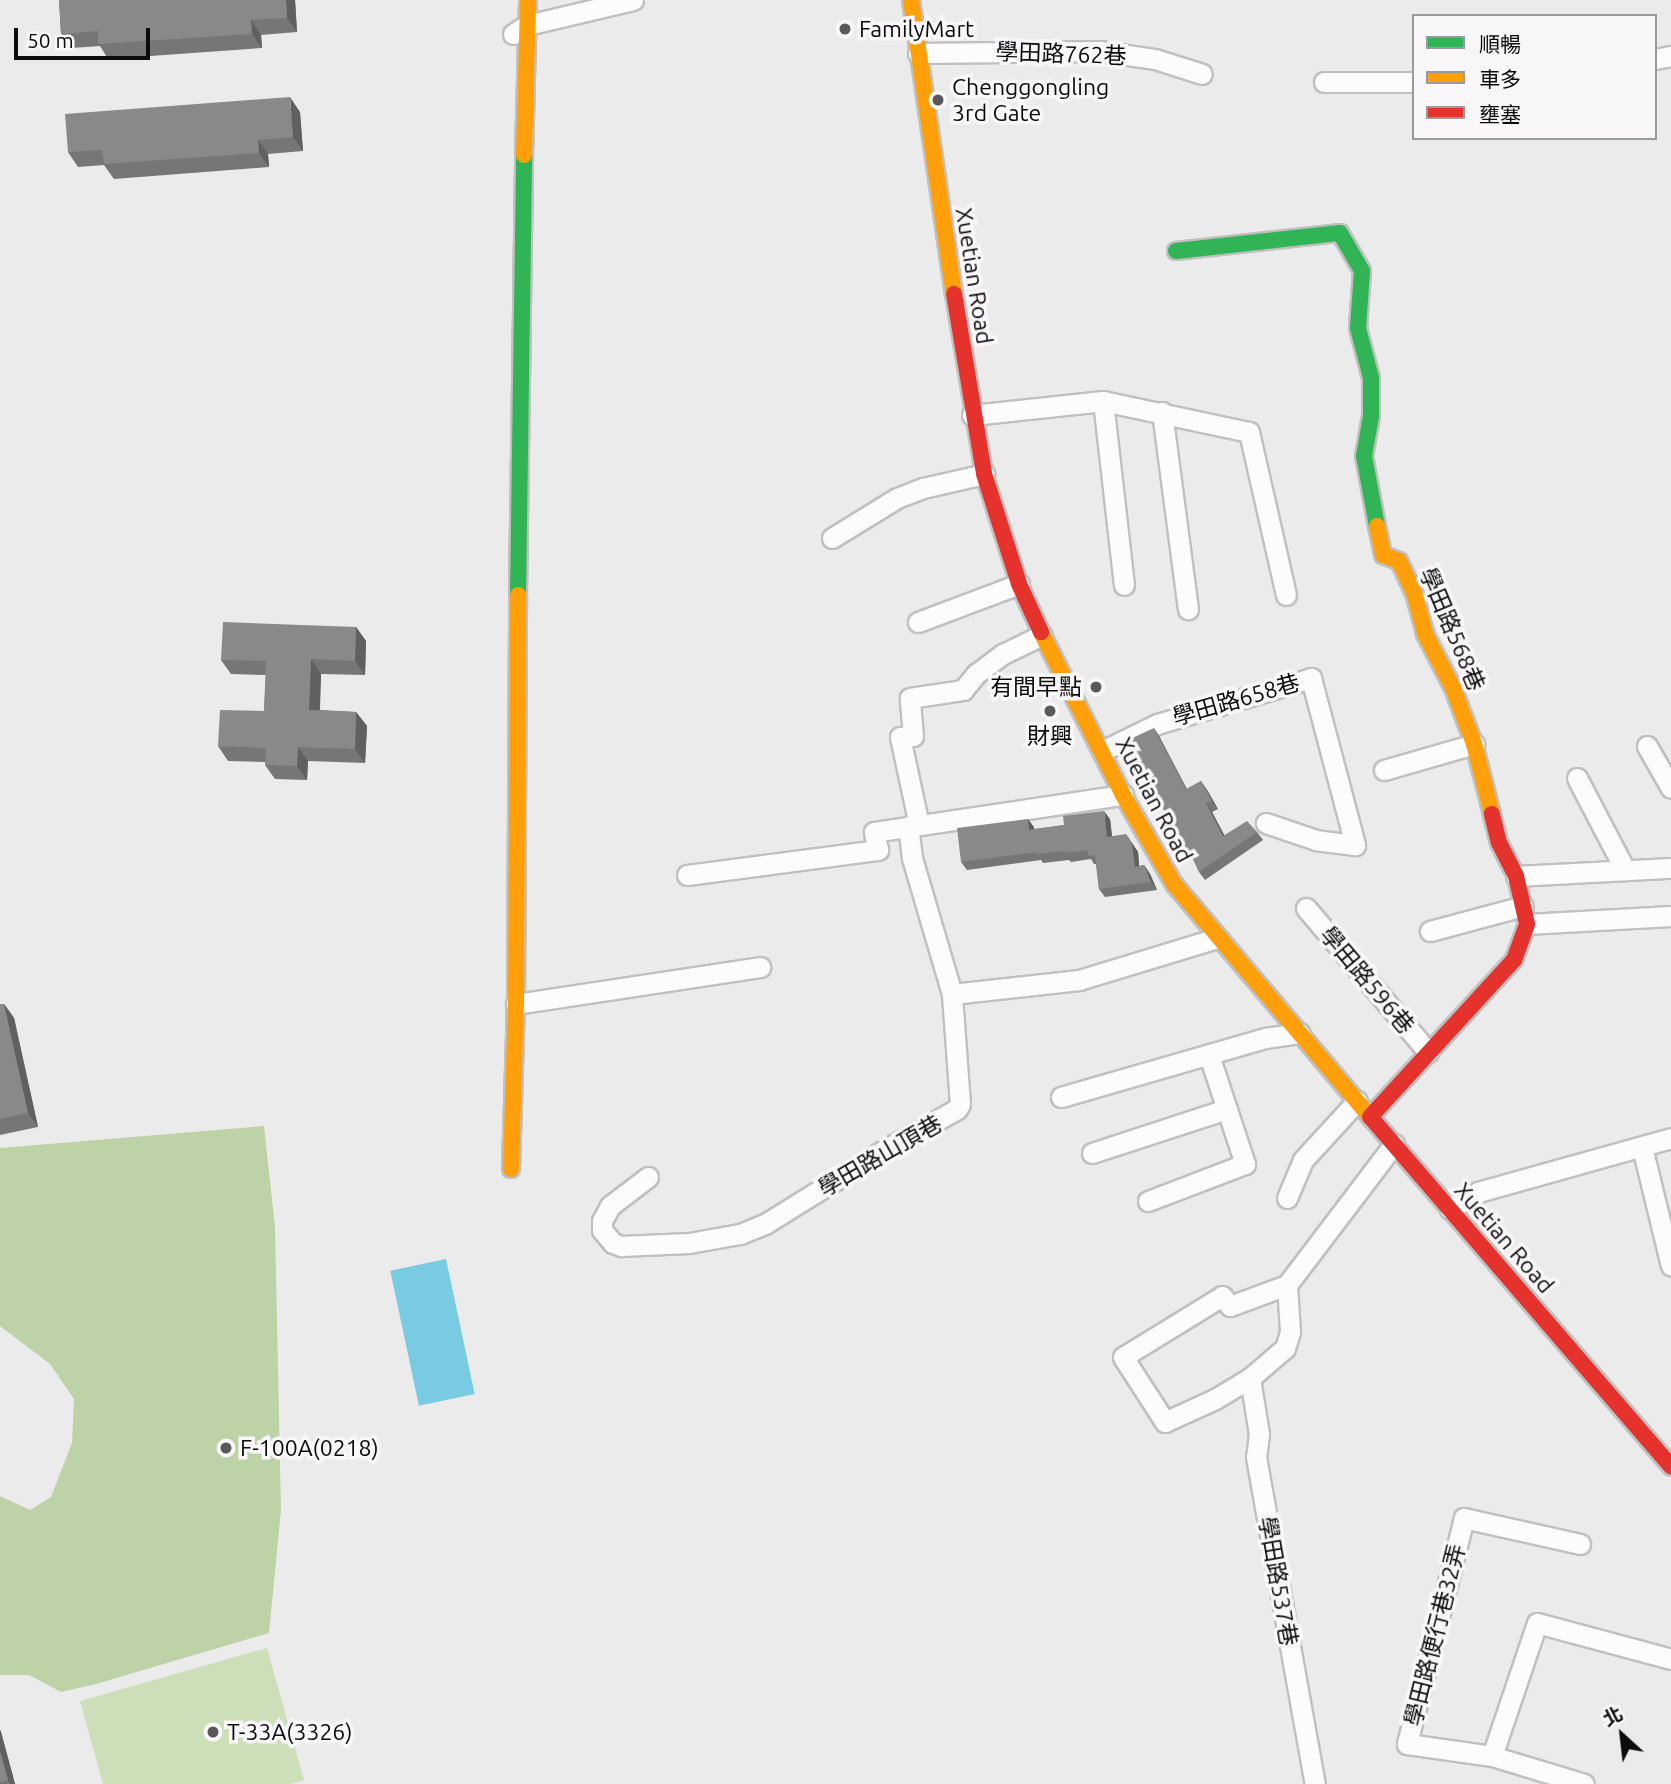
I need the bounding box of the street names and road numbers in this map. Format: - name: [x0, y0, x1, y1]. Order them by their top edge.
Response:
- street label: 學田路762巷: [995, 38, 1127, 70]
- street label: Xuetian Road: [950, 206, 998, 346]
- street label: 學田路568巷: [1414, 563, 1490, 695]
- street label: 學田路658巷: [1169, 669, 1303, 731]
- street label: Xuetian Road: [1109, 733, 1199, 867]
- street label: 學田路596巷: [1314, 921, 1420, 1039]
- street label: 學田路山頂巷: [813, 1110, 947, 1202]
- street label: Xuetian Road: [1448, 1177, 1560, 1299]
- street label: 學田路537巷: [1253, 1514, 1303, 1648]
- street label: 學田路便行巷32弄: [1399, 1541, 1471, 1729]

